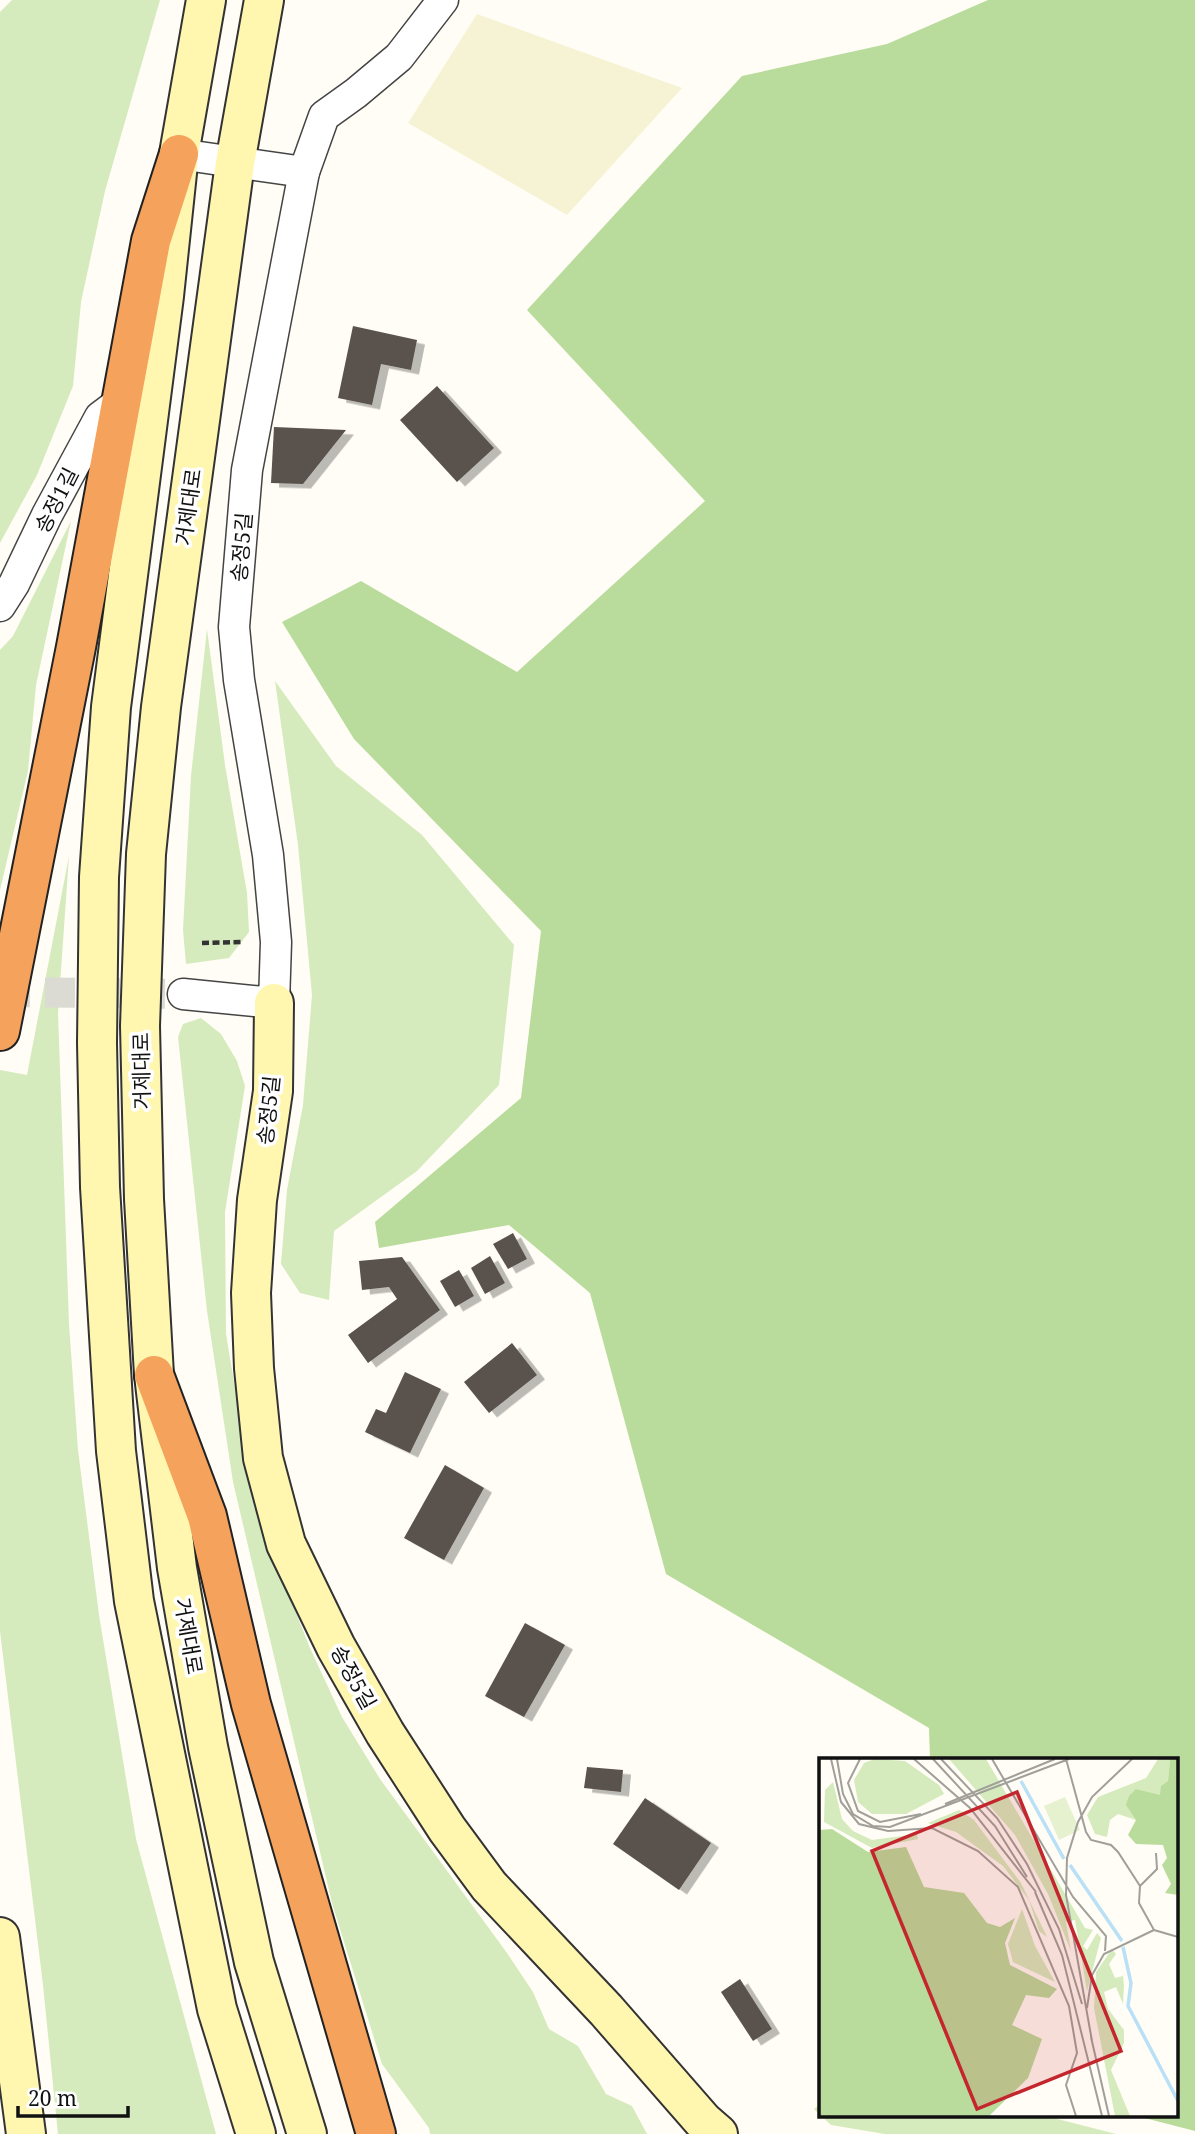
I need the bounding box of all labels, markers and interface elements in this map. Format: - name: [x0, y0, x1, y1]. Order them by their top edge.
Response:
- street label: 송정1길: [28, 463, 84, 537]
- street label: 거제대로: [169, 467, 207, 547]
- street label: 송정5길: [224, 511, 258, 583]
- street label: 거제대로: [126, 1032, 156, 1110]
- street label: 송정5길: [250, 1074, 286, 1146]
- street label: 거제대로: [169, 1596, 209, 1676]
- street label: 송정5길: [325, 1640, 383, 1714]
- inset map: [819, 1758, 1178, 2116]
- scale bar: [18, 2074, 128, 2118]
- text: 20 m: [28, 2084, 77, 2112]

